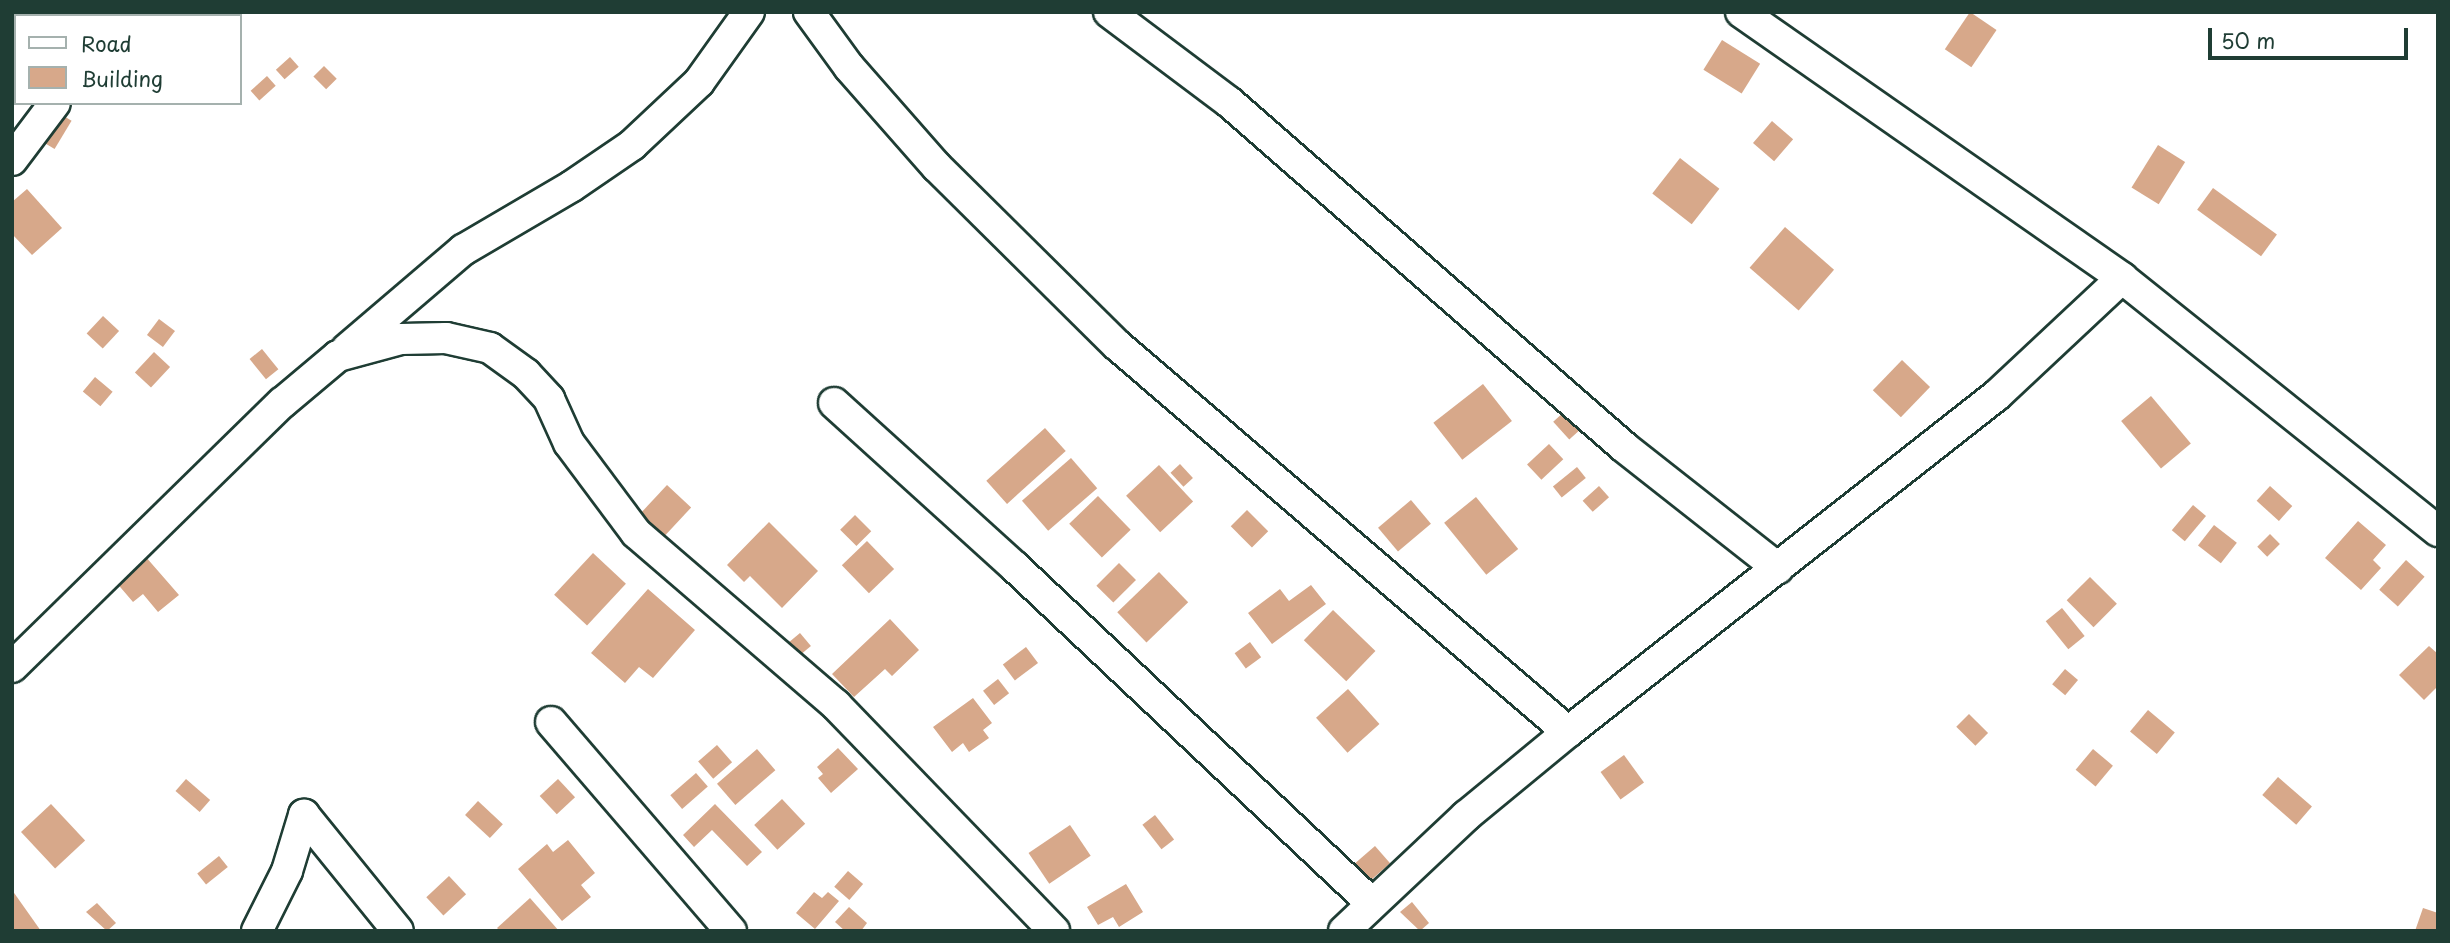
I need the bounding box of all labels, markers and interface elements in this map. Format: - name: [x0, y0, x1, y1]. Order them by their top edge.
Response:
- legend: [14, 14, 242, 105]
- scale bar: [2212, 14, 2412, 58]
- text: 50 m: [2221, 24, 2275, 56]
- text: Road: [81, 27, 132, 59]
- text: Building: [81, 62, 163, 94]

